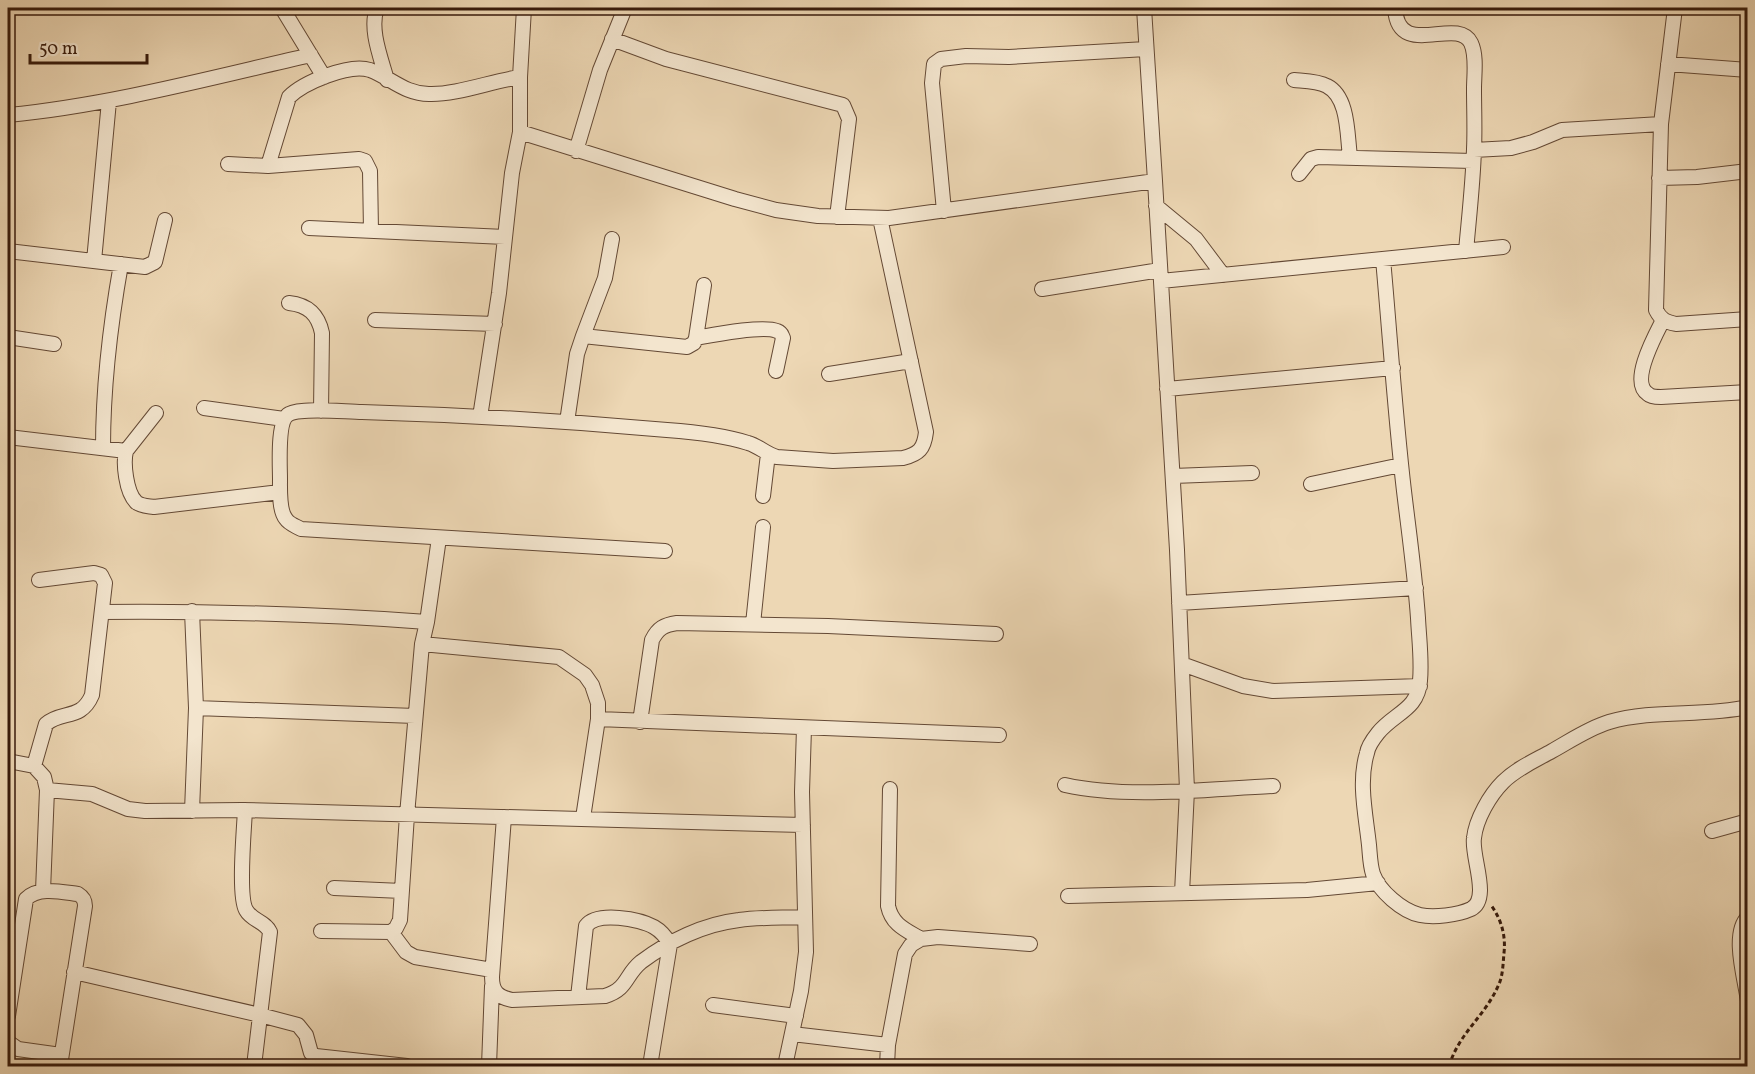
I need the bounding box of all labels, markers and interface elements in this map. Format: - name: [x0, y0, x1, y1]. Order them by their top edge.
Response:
- scale bar: [30, 27, 147, 65]
- text: 50 m: [39, 37, 78, 62]

